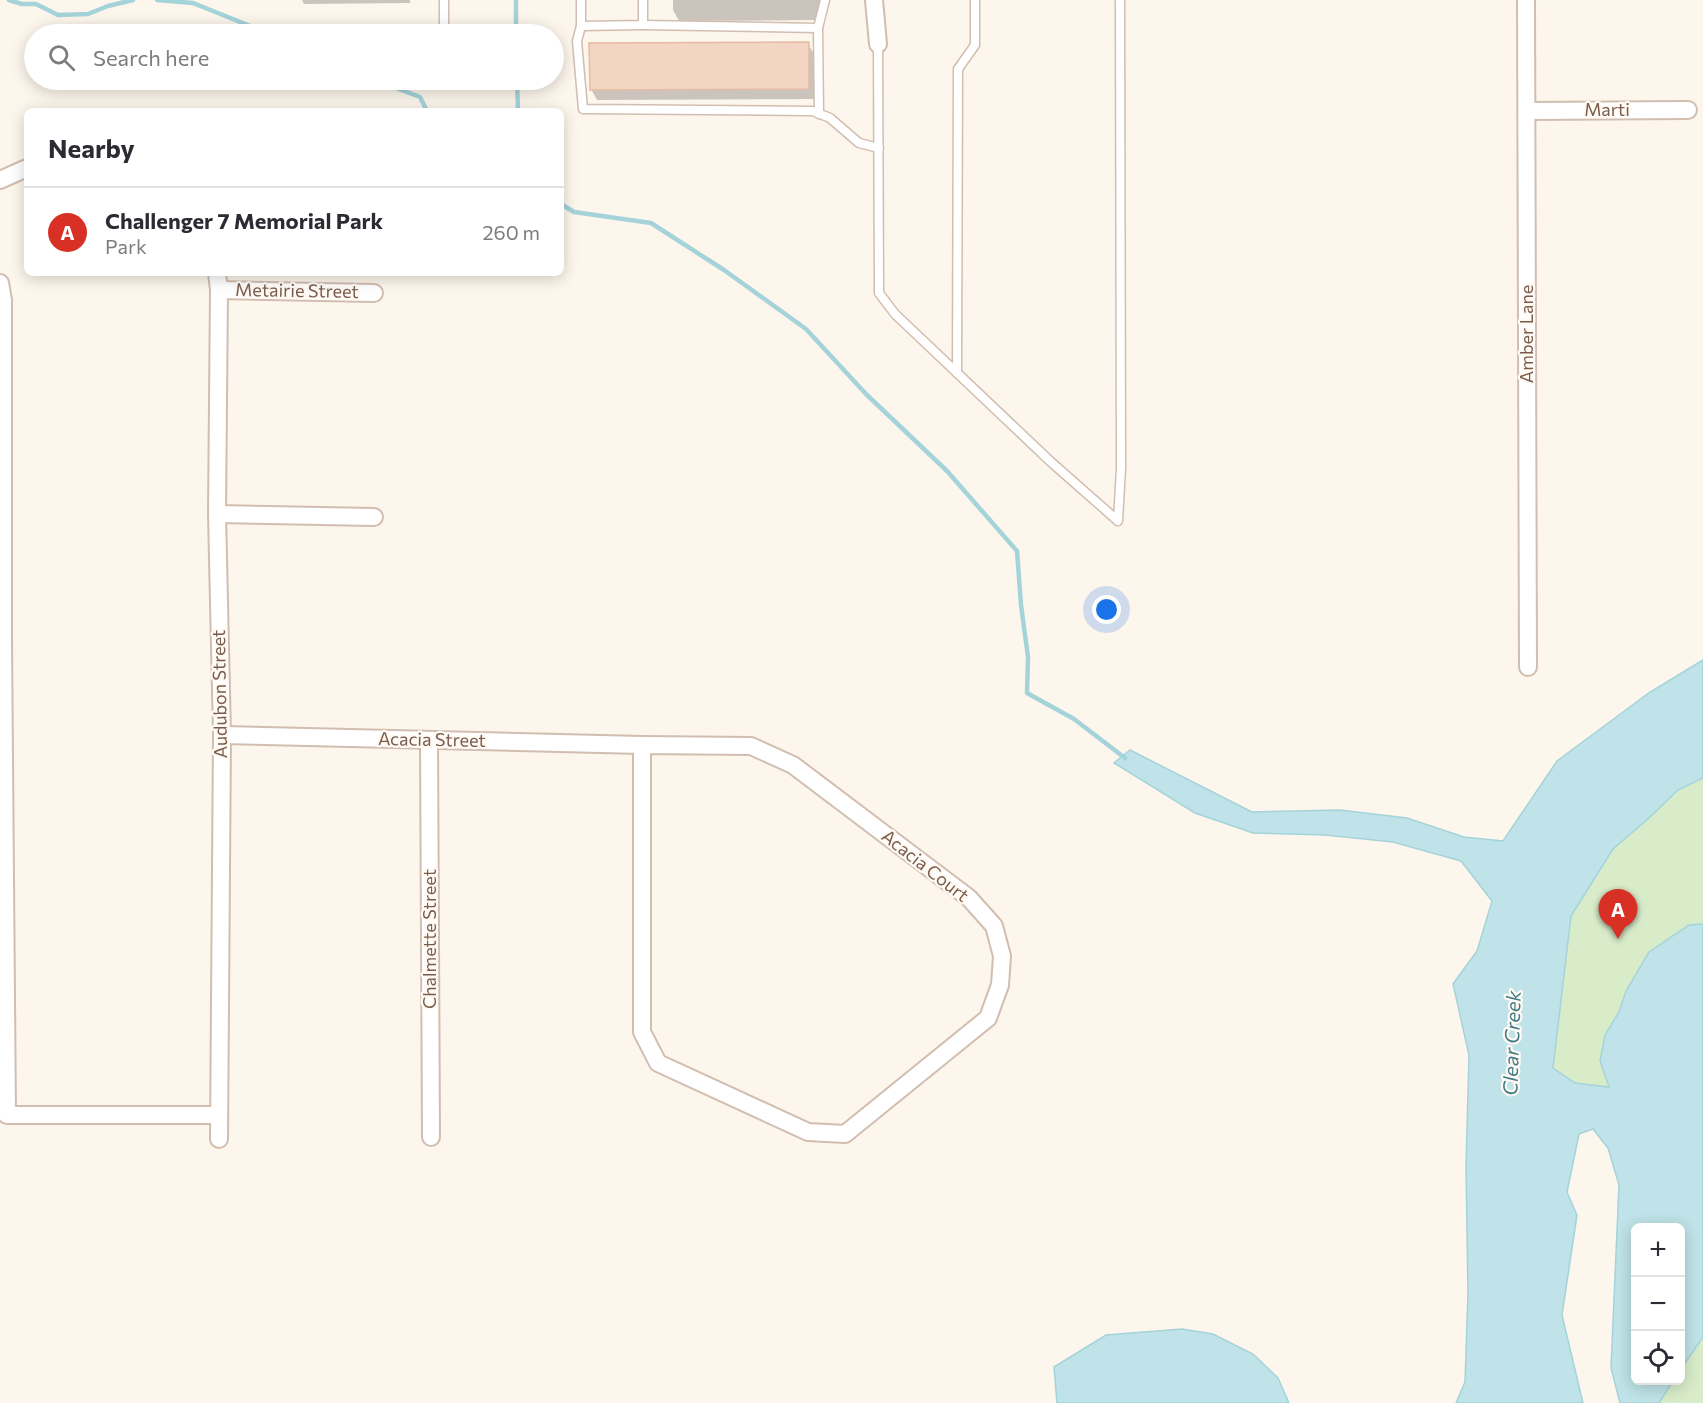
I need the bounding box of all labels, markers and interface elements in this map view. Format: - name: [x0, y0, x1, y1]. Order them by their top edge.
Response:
- search box: [24, 24, 564, 90]
- icon: search: [45, 41, 78, 74]
- text: Search here: [93, 44, 209, 71]
- street label: Marti: [1584, 98, 1630, 120]
- text: Nearby: [48, 132, 135, 163]
- text: Challenger 7 Memorial Park: [105, 207, 383, 234]
- text: A: [60, 220, 75, 244]
- text: 260 m: [482, 220, 540, 244]
- text: Park: [105, 234, 147, 258]
- street label: Metairie Street: [235, 278, 359, 302]
- street label: Amber Lane: [1515, 285, 1537, 383]
- your location: [1092, 595, 1121, 624]
- street label: Audubon Street: [207, 629, 231, 759]
- street label: Acacia Street: [378, 727, 486, 751]
- street label: Acacia Court: [878, 824, 974, 906]
- street label: Chalmette Street: [418, 869, 440, 1009]
- pin: A: [1598, 890, 1638, 939]
- water label: Clear Creek: [1497, 989, 1525, 1096]
- map controls: [1631, 1223, 1685, 1385]
- button: +: [1631, 1223, 1685, 1277]
- button: −: [1631, 1277, 1685, 1331]
- button: locate: [1631, 1331, 1685, 1385]

